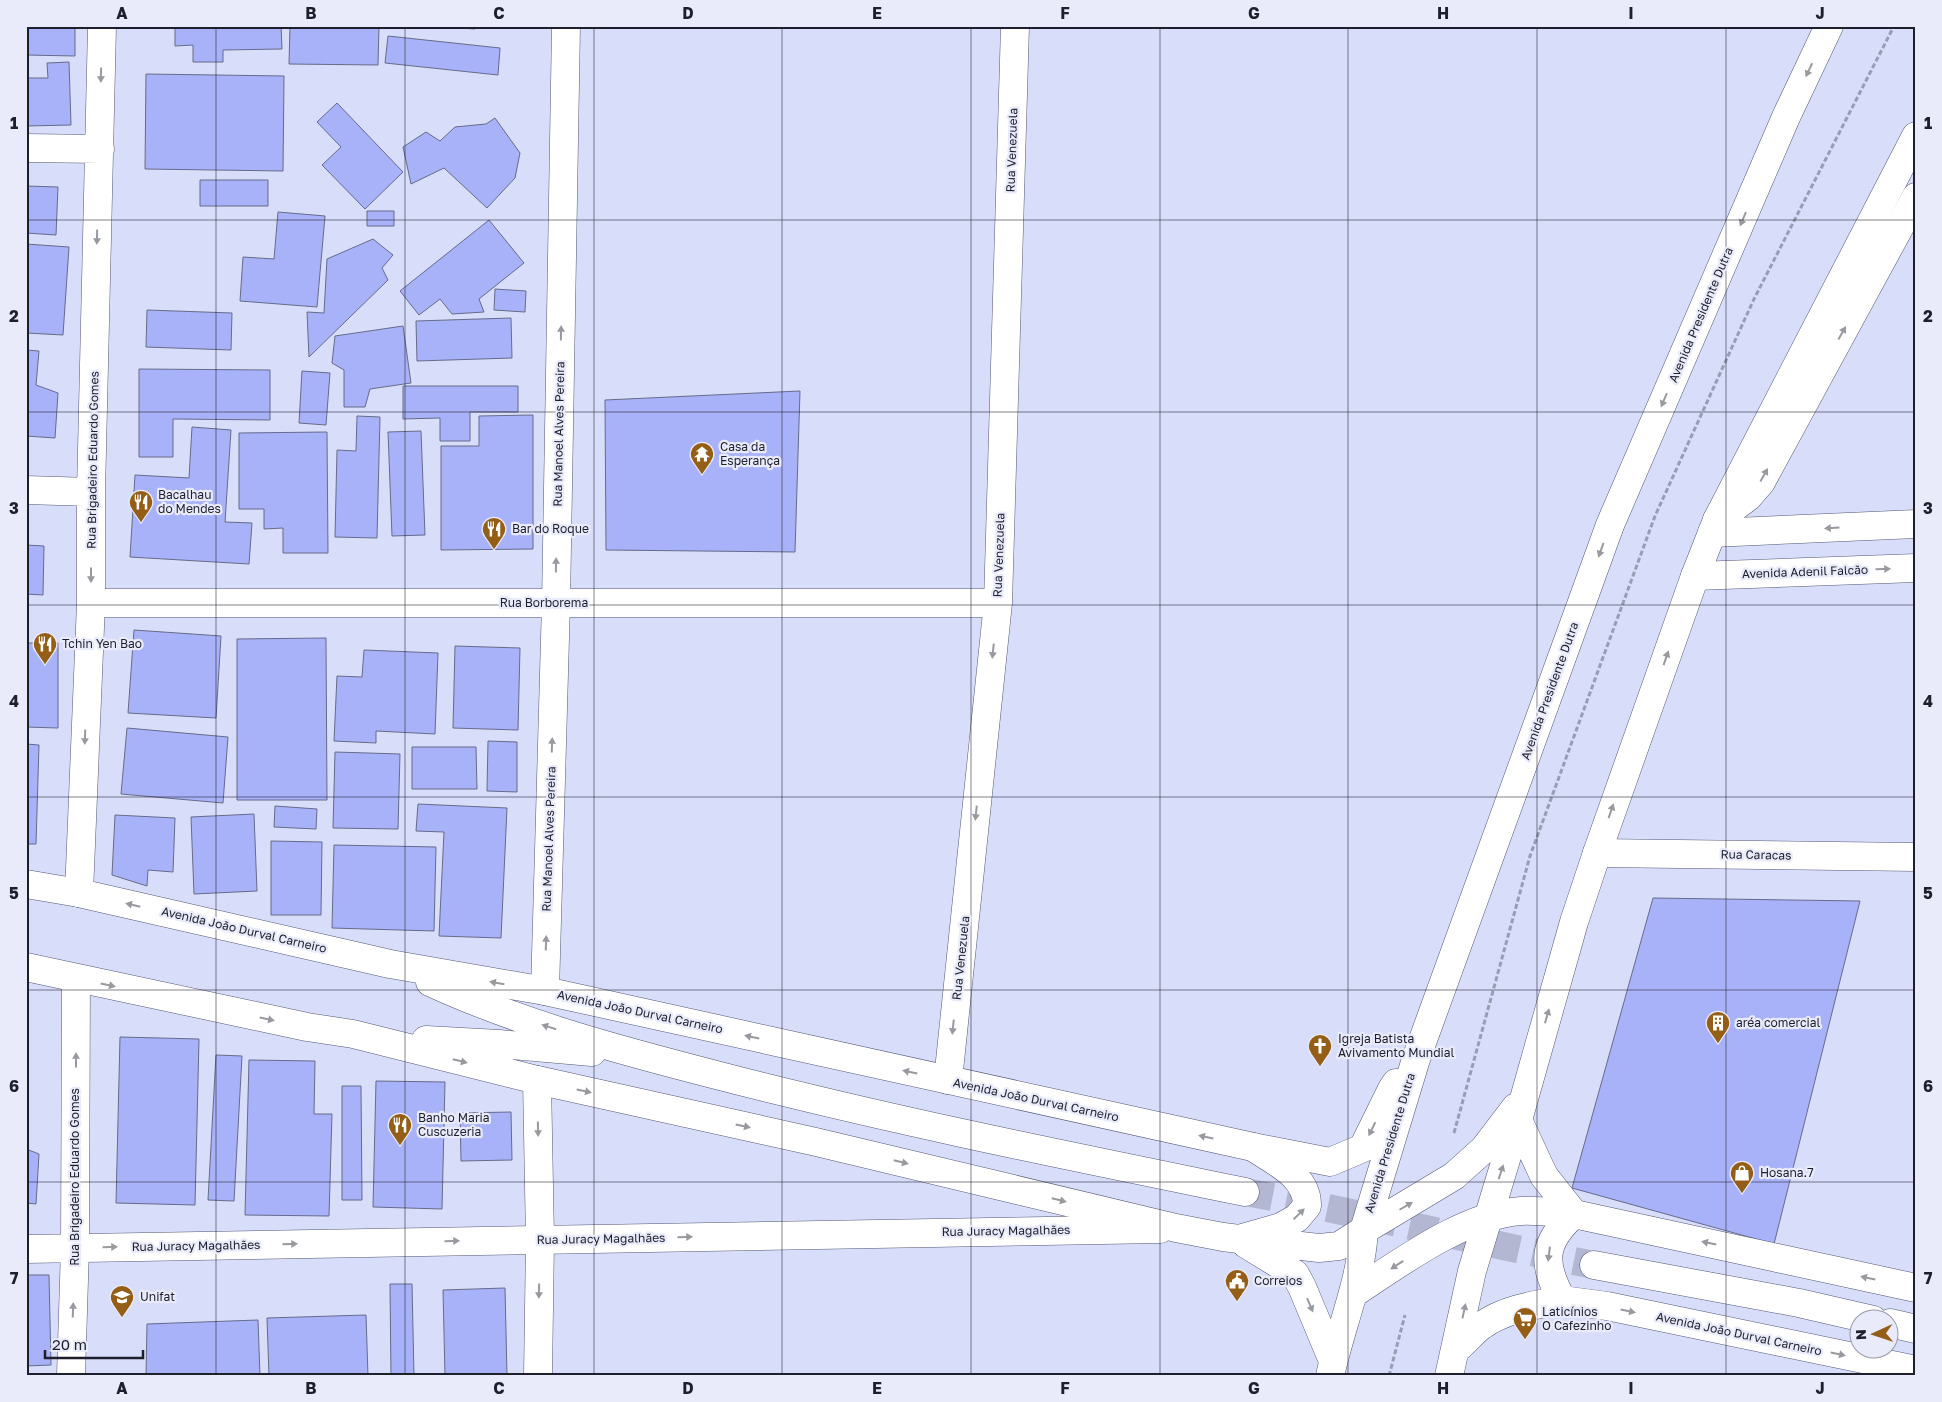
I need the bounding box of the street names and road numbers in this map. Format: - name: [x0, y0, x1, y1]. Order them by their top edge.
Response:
- street label: Rua Venezuela: [1003, 107, 1020, 192]
- street label: Avenida Presidente Dutra: [1665, 245, 1736, 385]
- street label: Rua Manoel Alves Pereira: [550, 361, 567, 507]
- street label: Rua Brigadeiro Eduardo Gomes: [83, 371, 102, 549]
- street label: Rua Venezuela: [990, 512, 1007, 597]
- street label: Avenida Adenil Falcão: [1742, 562, 1868, 581]
- street label: Rua Borborema: [500, 595, 588, 610]
- street label: Avenida Presidente Dutra: [1518, 620, 1581, 762]
- street label: Rua Manoel Alves Pereira: [538, 766, 559, 912]
- street label: Rua Caracas: [1720, 846, 1792, 863]
- street label: Avenida João Durval Carneiro: [160, 903, 328, 956]
- street label: Rua Venezuela: [949, 915, 972, 1001]
- street label: Avenida João Durval Carneiro: [556, 987, 724, 1036]
- street label: Avenida Presidente Dutra: [1361, 1071, 1418, 1215]
- street label: Avenida João Durval Carneiro: [952, 1075, 1120, 1124]
- street label: Rua Brigadeiro Eduardo Gomes: [67, 1088, 82, 1266]
- street label: Rua Juracy Magalhães: [941, 1222, 1071, 1239]
- street label: Rua Juracy Magalhães: [536, 1230, 666, 1247]
- street label: Rua Juracy Magalhães: [131, 1237, 261, 1254]
- street label: Avenida João Durval Carneiro: [1655, 1309, 1823, 1358]

